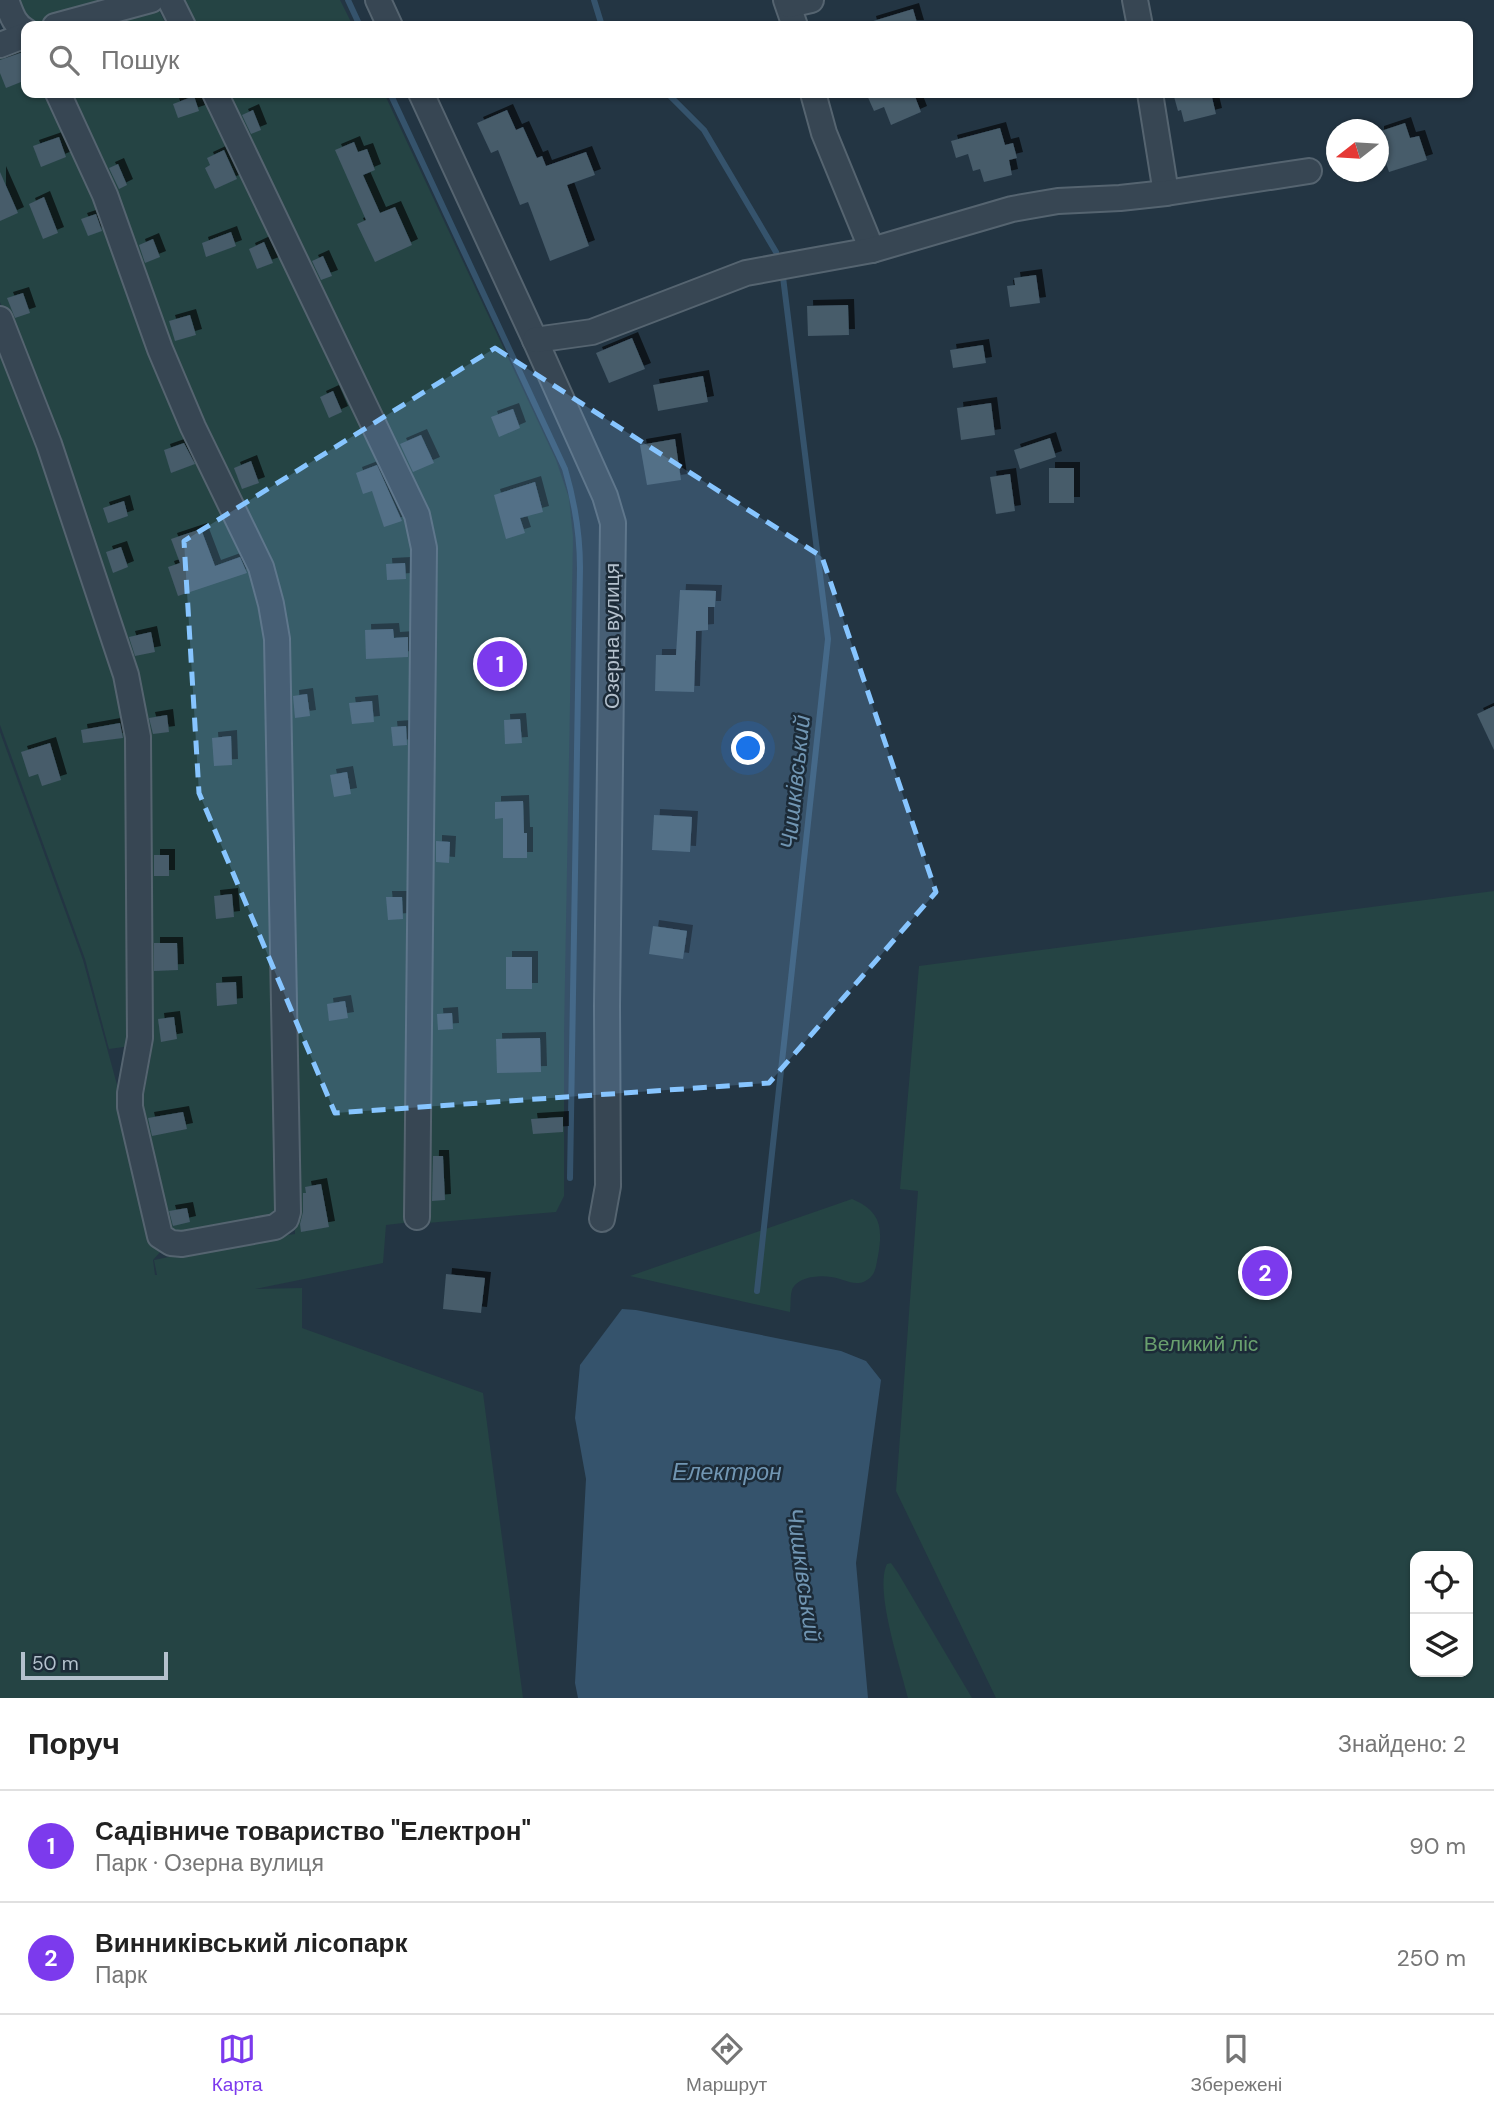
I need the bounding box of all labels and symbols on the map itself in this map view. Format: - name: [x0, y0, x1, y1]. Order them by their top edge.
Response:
- north arrow: [1326, 119, 1389, 182]
- street label: Озерна вулиця: [598, 563, 626, 709]
- pin: 1: [477, 638, 523, 690]
- water label: Чишківський: [773, 713, 817, 851]
- your location: [731, 731, 765, 765]
- pin: 2: [1242, 1247, 1288, 1299]
- park label: Великий ліс: [1144, 1330, 1258, 1358]
- water label: Електрон: [672, 1457, 782, 1487]
- water label: Чишківський: [780, 1506, 828, 1644]
- scale bar: [21, 1649, 168, 1681]

